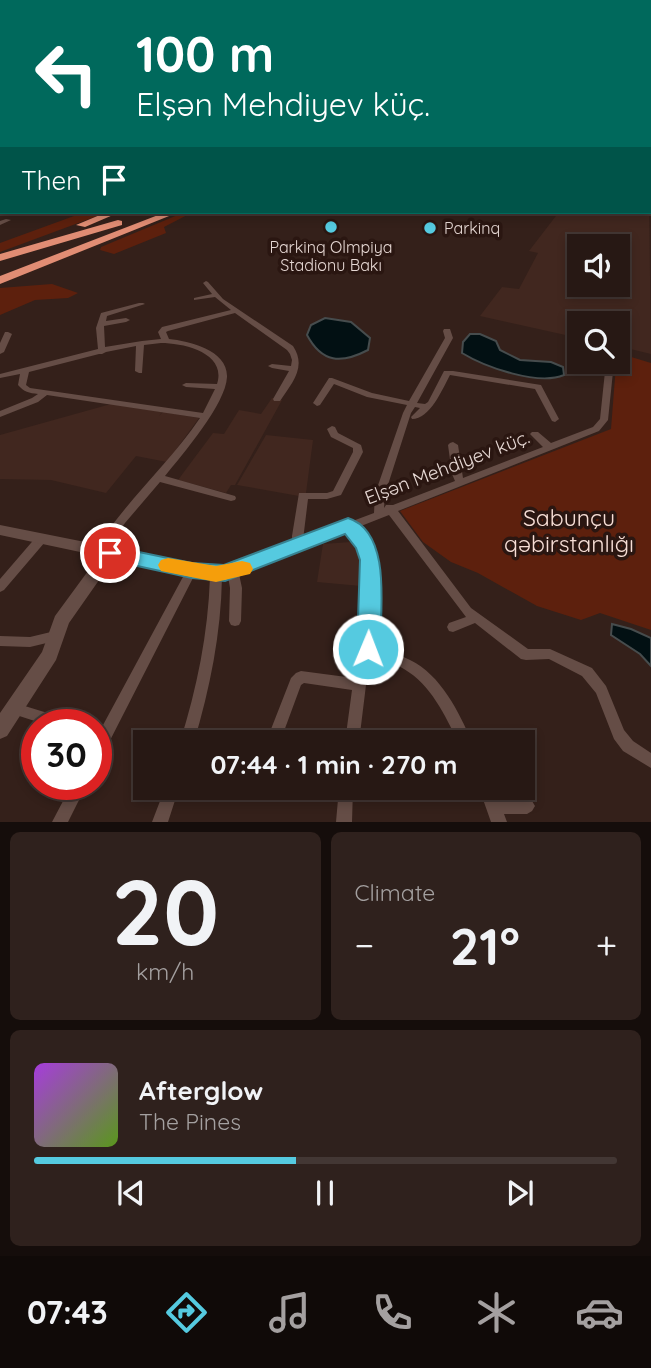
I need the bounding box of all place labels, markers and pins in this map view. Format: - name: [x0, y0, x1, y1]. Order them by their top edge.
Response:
- place label: Parkinq: [444, 218, 500, 238]
- marker: Parkinq Olmpiya Stadionu Bakı: [323, 219, 339, 235]
- marker: Parkinq: [422, 220, 438, 236]
- place label: Parkinq Olmpiya Stadionu Bakı: [269, 237, 393, 275]
- pin: [80, 523, 140, 583]

